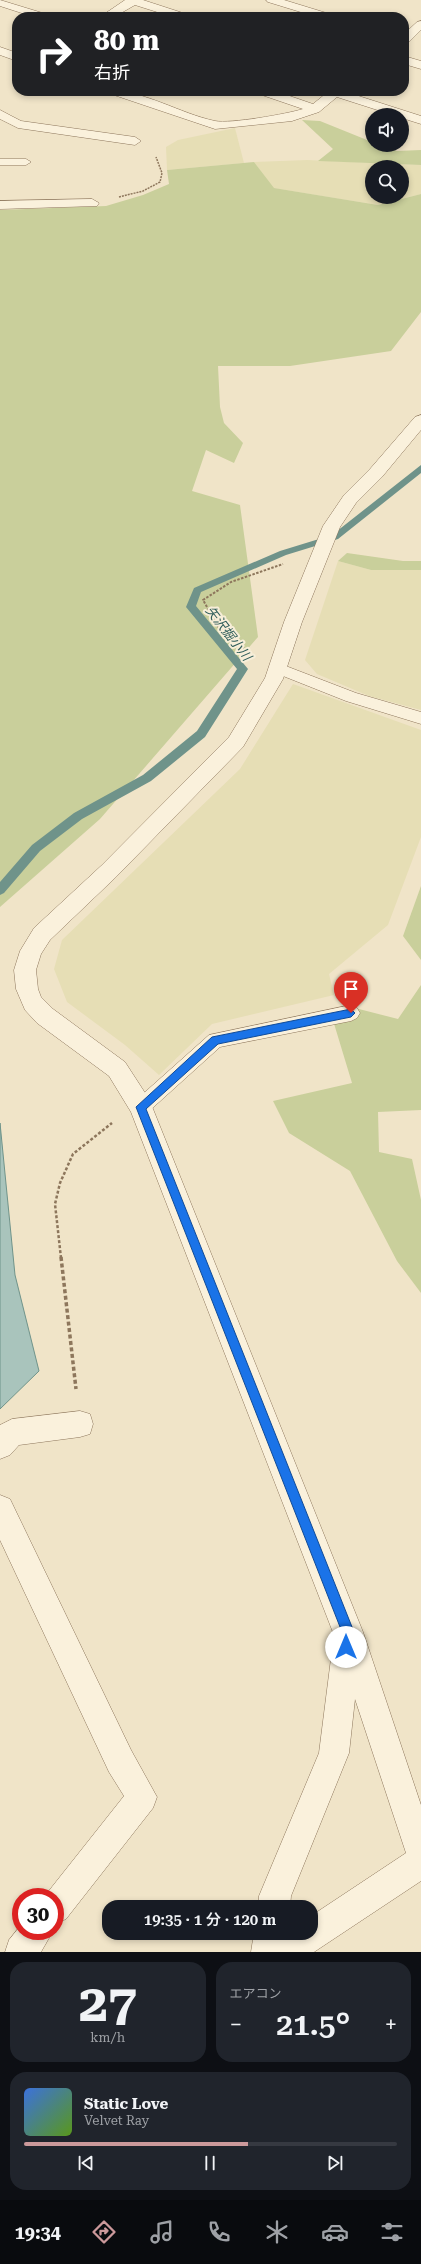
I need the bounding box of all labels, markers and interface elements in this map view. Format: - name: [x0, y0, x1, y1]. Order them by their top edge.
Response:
- text: 80 m: [94, 24, 159, 57]
- icon: right: [28, 28, 80, 80]
- text: 右折: [94, 62, 130, 83]
- map controls: [365, 108, 409, 204]
- button: sound: [365, 108, 409, 152]
- button: search: [365, 160, 409, 204]
- water label: 矢沢掘小川: [203, 603, 256, 665]
- pin: [334, 972, 368, 1013]
- icon: arrive: [340, 978, 362, 1000]
- position arrow: [325, 1626, 367, 1668]
- speed limit sign: 30: [12, 1888, 64, 1940]
- text: 19:35 · 1 分 · 120 m: [144, 1911, 276, 1929]
- text: 27: [79, 1973, 137, 2034]
- text: エアコン: [230, 1986, 282, 2001]
- text: 21.5°: [276, 2007, 350, 2042]
- text: −: [230, 2012, 242, 2037]
- text: +: [385, 2012, 397, 2037]
- text: km/h: [90, 2030, 125, 2045]
- text: Static Love: [84, 2095, 168, 2113]
- text: Velvet Ray: [84, 2113, 149, 2128]
- icon: previous: [75, 2152, 97, 2174]
- icon: pause: [199, 2152, 221, 2174]
- icon: next: [324, 2152, 346, 2174]
- icon: directions: [90, 2218, 118, 2246]
- icon: music: [148, 2218, 176, 2246]
- icon: phone: [205, 2218, 233, 2246]
- icon: climate: [263, 2218, 291, 2246]
- icon: car: [321, 2218, 349, 2246]
- icon: filters: [378, 2218, 406, 2246]
- text: 19:34: [15, 2222, 61, 2243]

